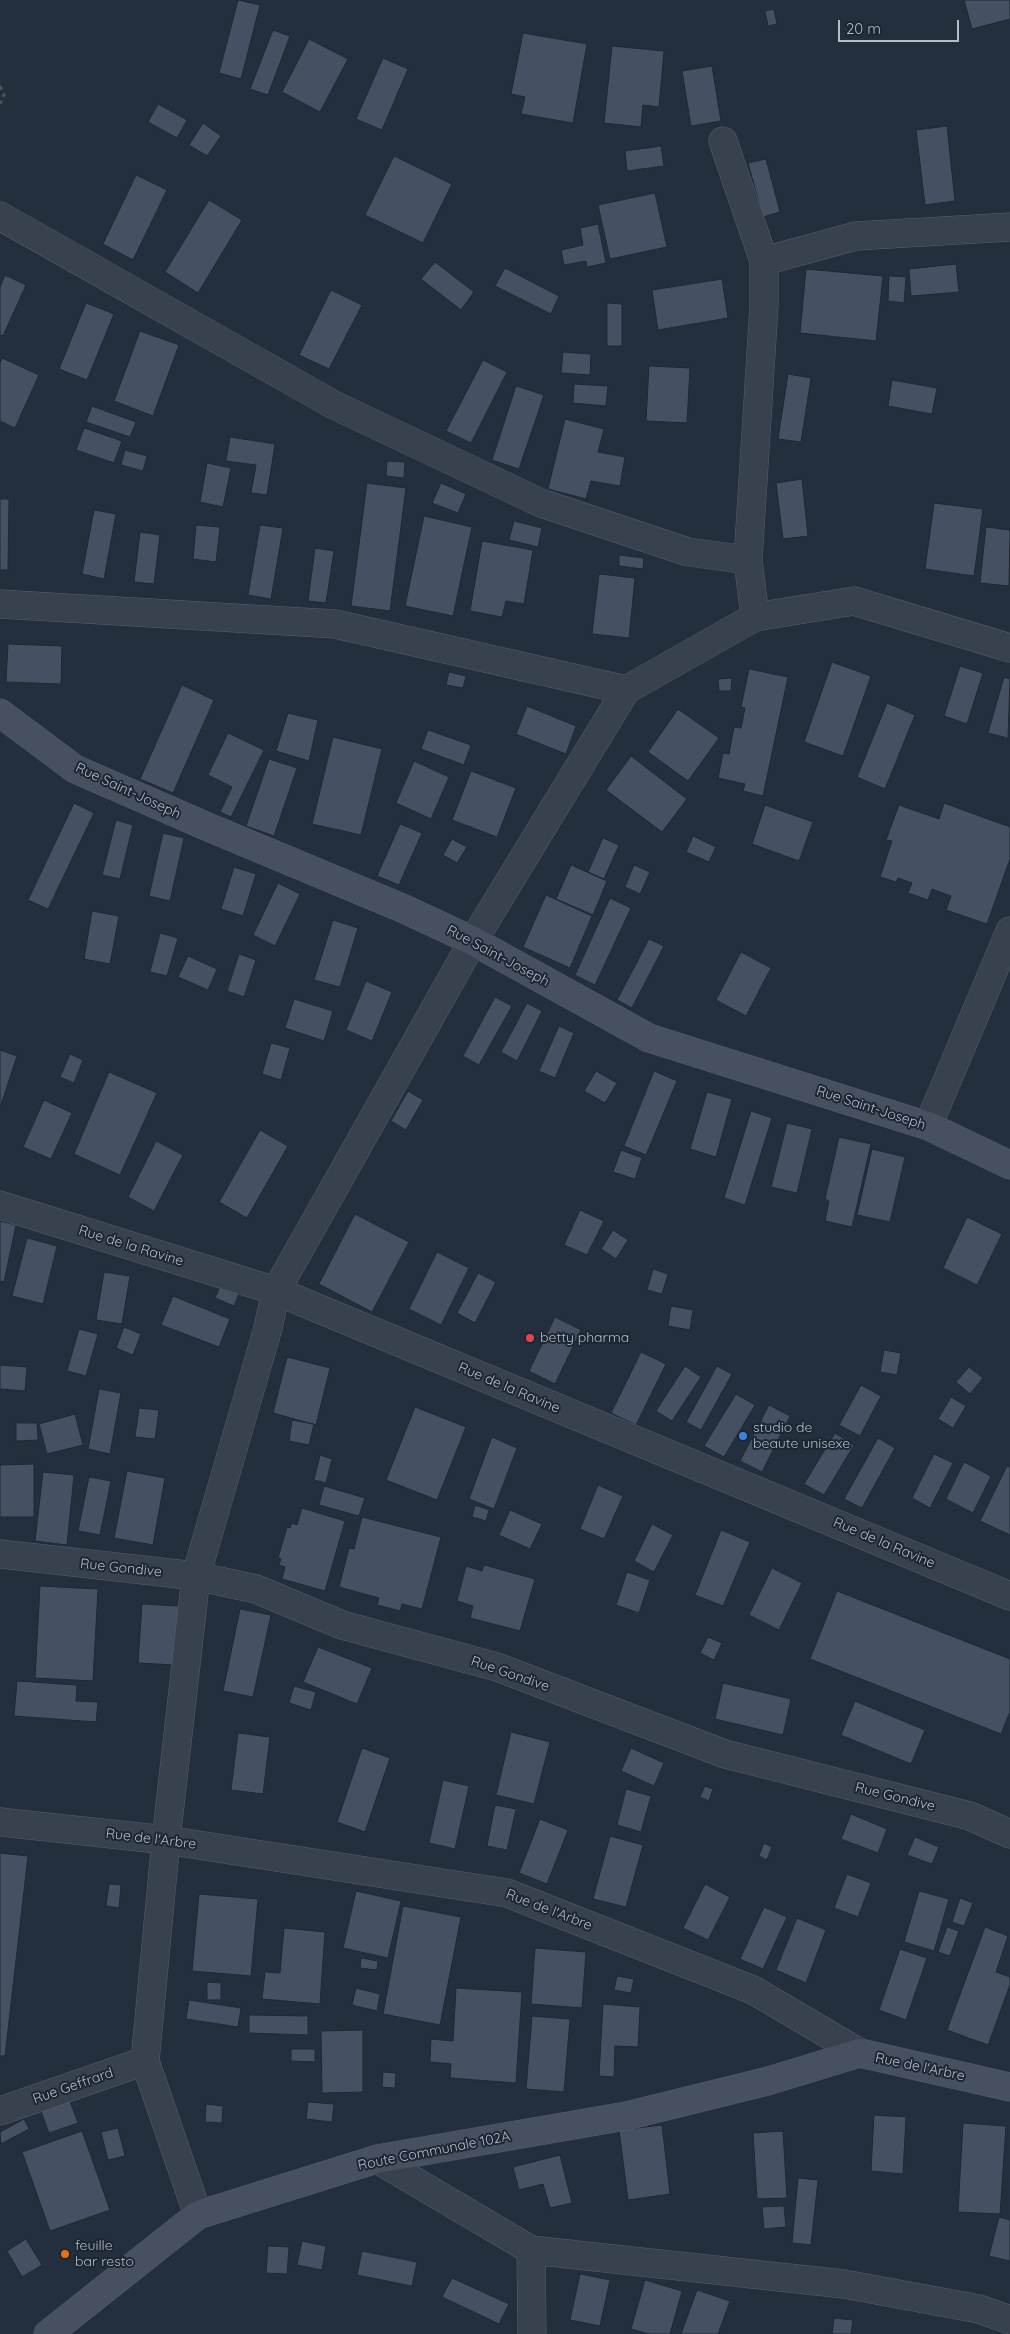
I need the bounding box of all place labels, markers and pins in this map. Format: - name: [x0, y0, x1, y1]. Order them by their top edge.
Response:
- place label: betty pharma: [540, 1330, 629, 1346]
- marker: betty pharma: [524, 1332, 536, 1344]
- place label: studio de beaute unisexe: [753, 1420, 850, 1452]
- marker: studio de beaute unisexe: [737, 1430, 749, 1442]
- place label: feuille bar resto: [75, 2238, 134, 2270]
- marker: feuille bar resto: [59, 2248, 71, 2260]

